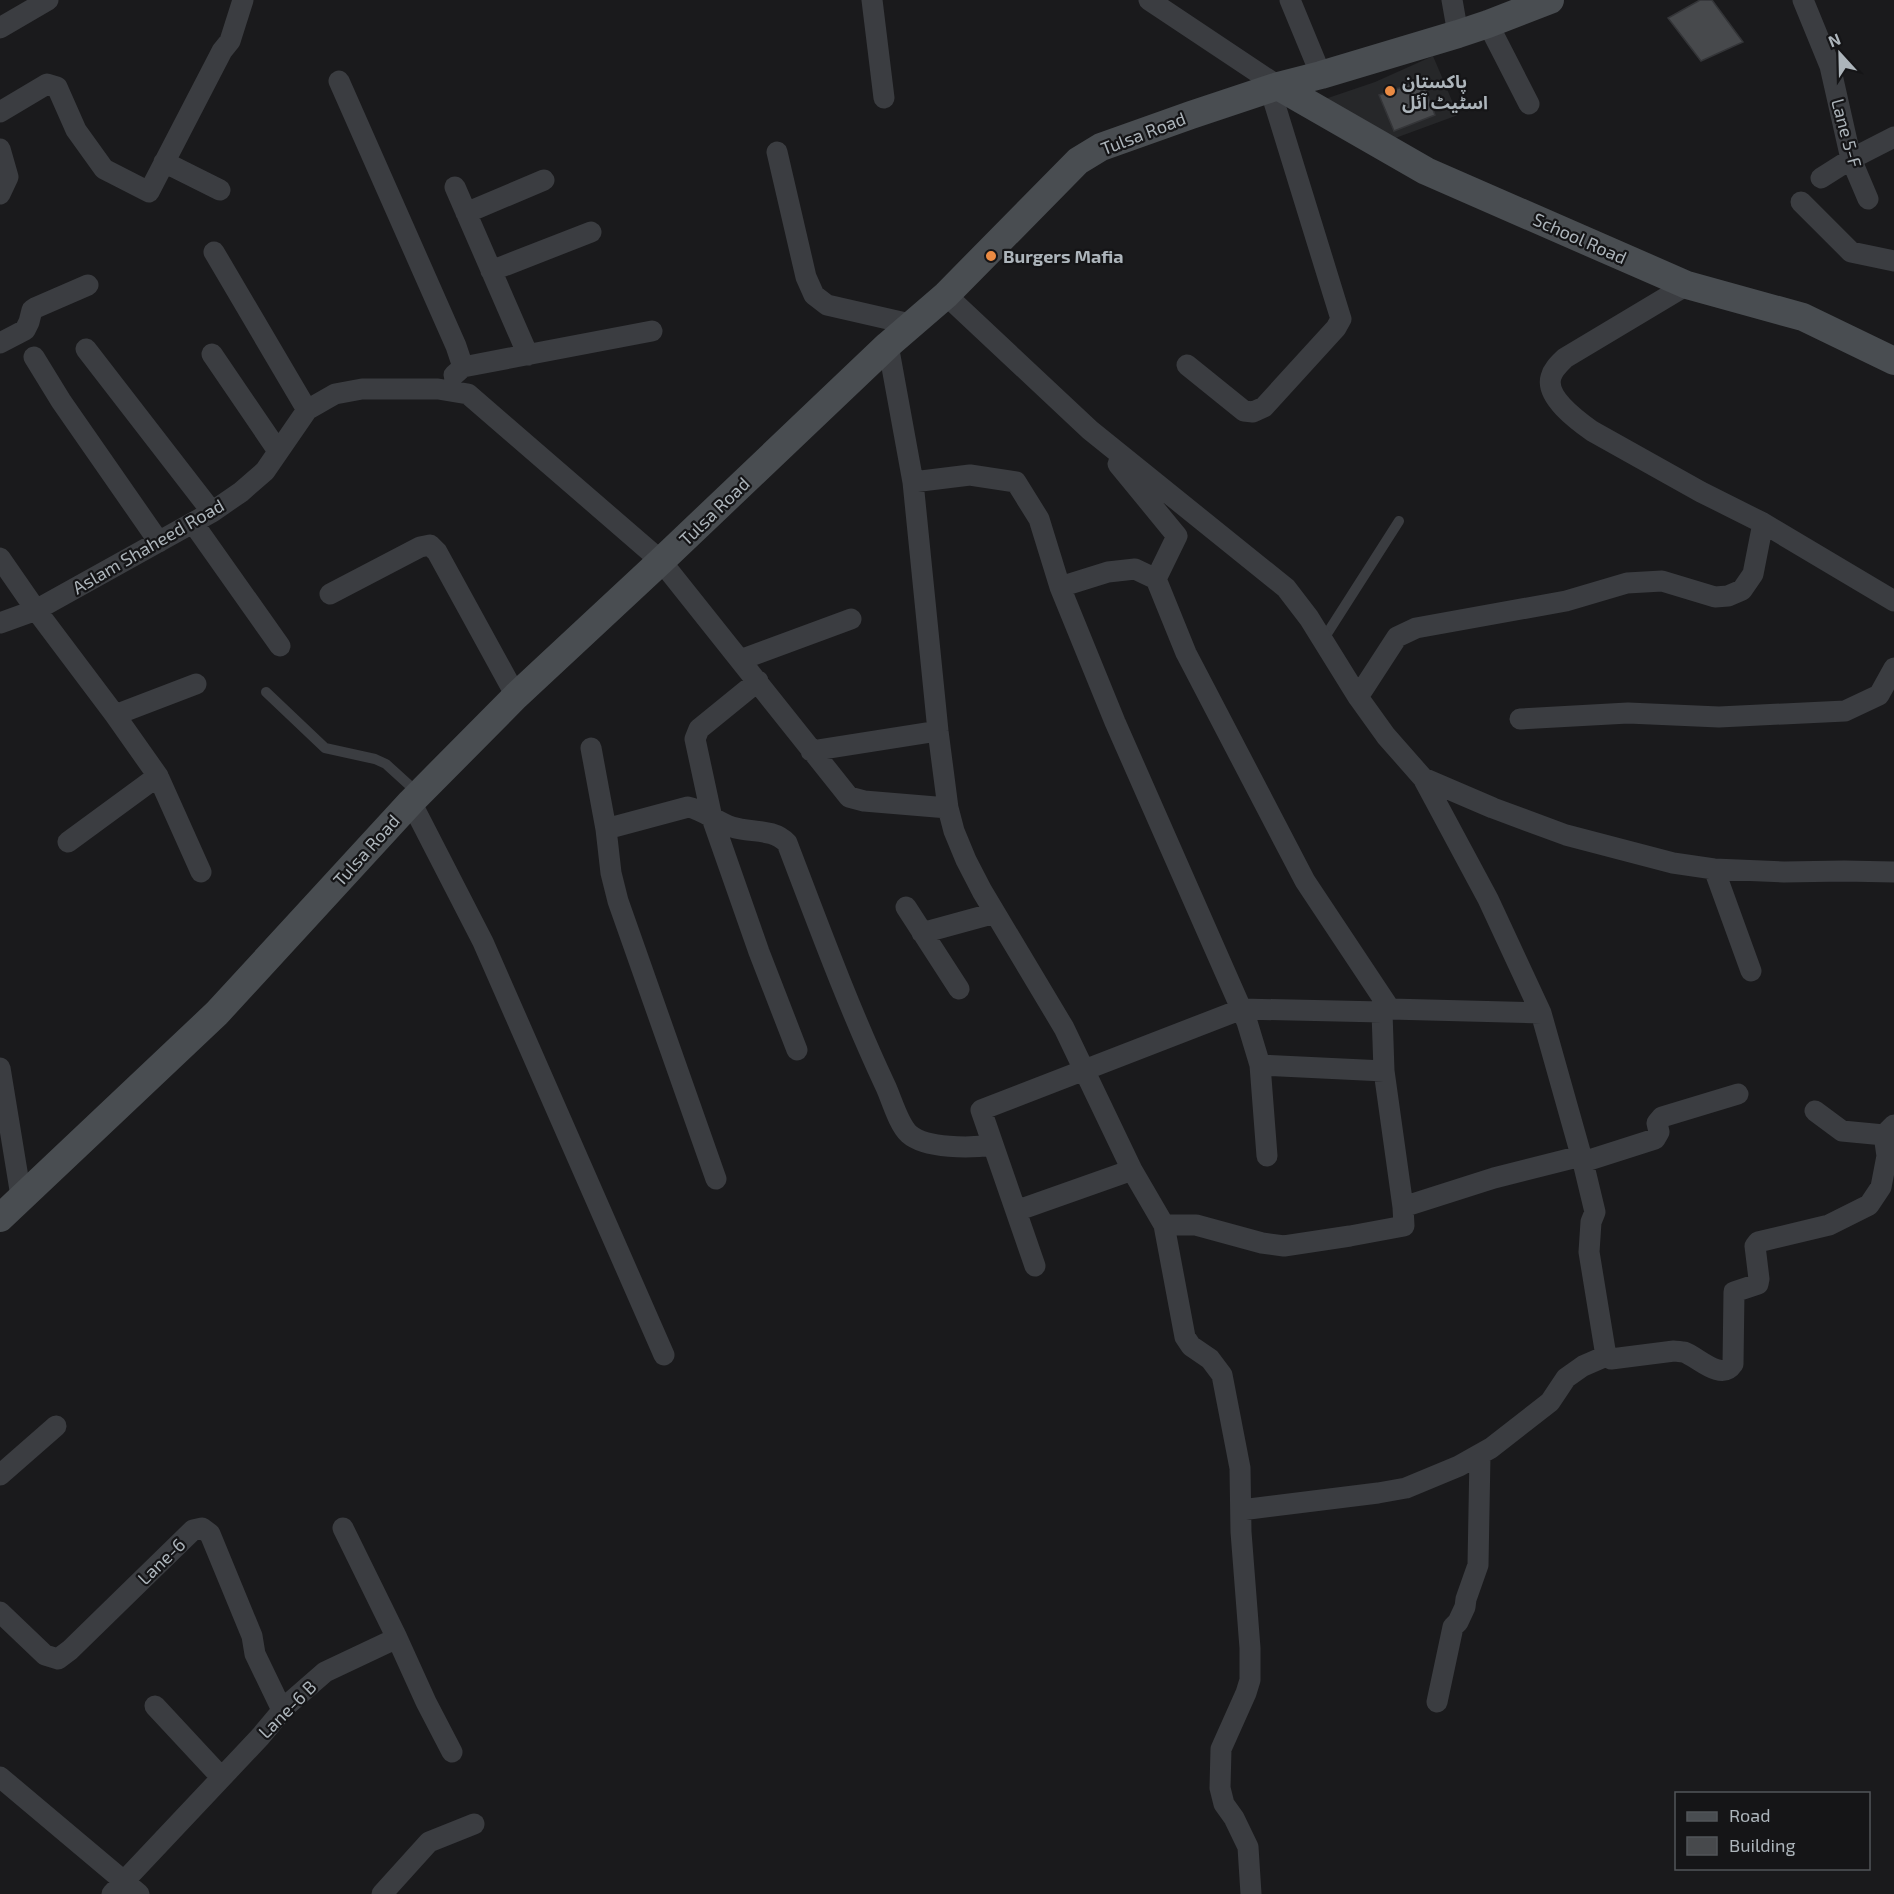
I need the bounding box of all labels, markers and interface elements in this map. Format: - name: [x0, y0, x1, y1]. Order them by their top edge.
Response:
- north arrow: [1810, 24, 1870, 84]
- text: N: [1825, 29, 1843, 51]
- place label: پاکستان اسٹیٹ آئل: [1402, 70, 1488, 113]
- marker: پاکستان اسٹیٹ آئل: [1383, 84, 1397, 98]
- street label: Lane 5-F: [1827, 96, 1867, 170]
- street label: Tulsa Road: [1098, 107, 1188, 159]
- street label: School Road: [1530, 208, 1630, 268]
- place label: Burgers Mafia: [1003, 245, 1123, 267]
- marker: Burgers Mafia: [984, 249, 998, 263]
- street label: Tulsa Road: [674, 472, 754, 550]
- street label: Aslam Shaheed Road: [68, 494, 228, 598]
- street label: Tulsa Road: [328, 810, 404, 890]
- street label: Lane-6: [133, 1533, 189, 1589]
- street label: Lane-6 B: [253, 1675, 321, 1743]
- legend: [1675, 1792, 1870, 1870]
- text: Road: [1729, 1804, 1770, 1826]
- text: Building: [1729, 1834, 1796, 1856]

